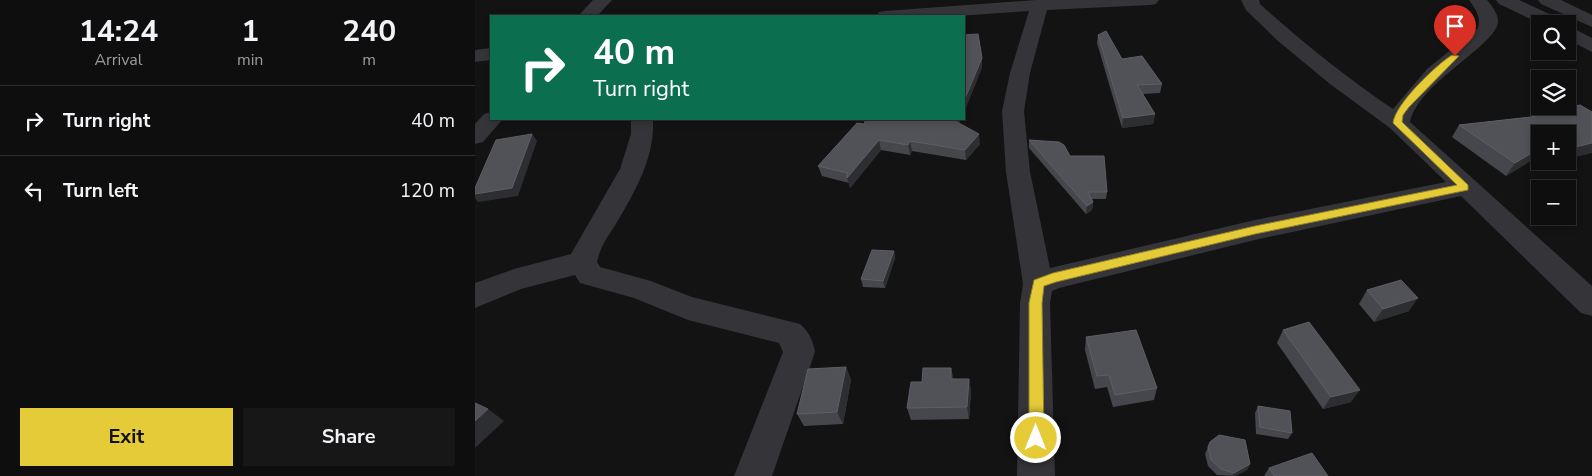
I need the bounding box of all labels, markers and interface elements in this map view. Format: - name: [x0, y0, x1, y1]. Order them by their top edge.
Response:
- pin: [1434, 5, 1476, 56]
- text: 14:24: [79, 11, 158, 52]
- text: 1: [241, 11, 259, 52]
- text: 240: [342, 11, 396, 52]
- icon: arrive: [1441, 12, 1469, 40]
- map controls: [1531, 15, 1576, 225]
- button: search: [1531, 15, 1576, 60]
- text: 40 m: [593, 29, 675, 76]
- icon: right: [510, 35, 575, 100]
- text: Arrival: [94, 49, 143, 71]
- text: min: [237, 49, 263, 71]
- text: m: [362, 49, 376, 71]
- button: layers: [1531, 70, 1576, 115]
- text: Turn right: [593, 74, 689, 104]
- icon: right: [20, 107, 48, 135]
- text: Turn right: [63, 108, 150, 134]
- text: 40 m: [411, 108, 455, 134]
- button: +: [1531, 125, 1576, 170]
- icon: left: [20, 177, 48, 205]
- text: Turn left: [63, 178, 138, 204]
- text: 120 m: [400, 178, 455, 204]
- button: −: [1531, 180, 1576, 225]
- button: Exit: [20, 408, 233, 466]
- button: Share: [243, 408, 455, 466]
- position arrow: [1009, 411, 1061, 463]

